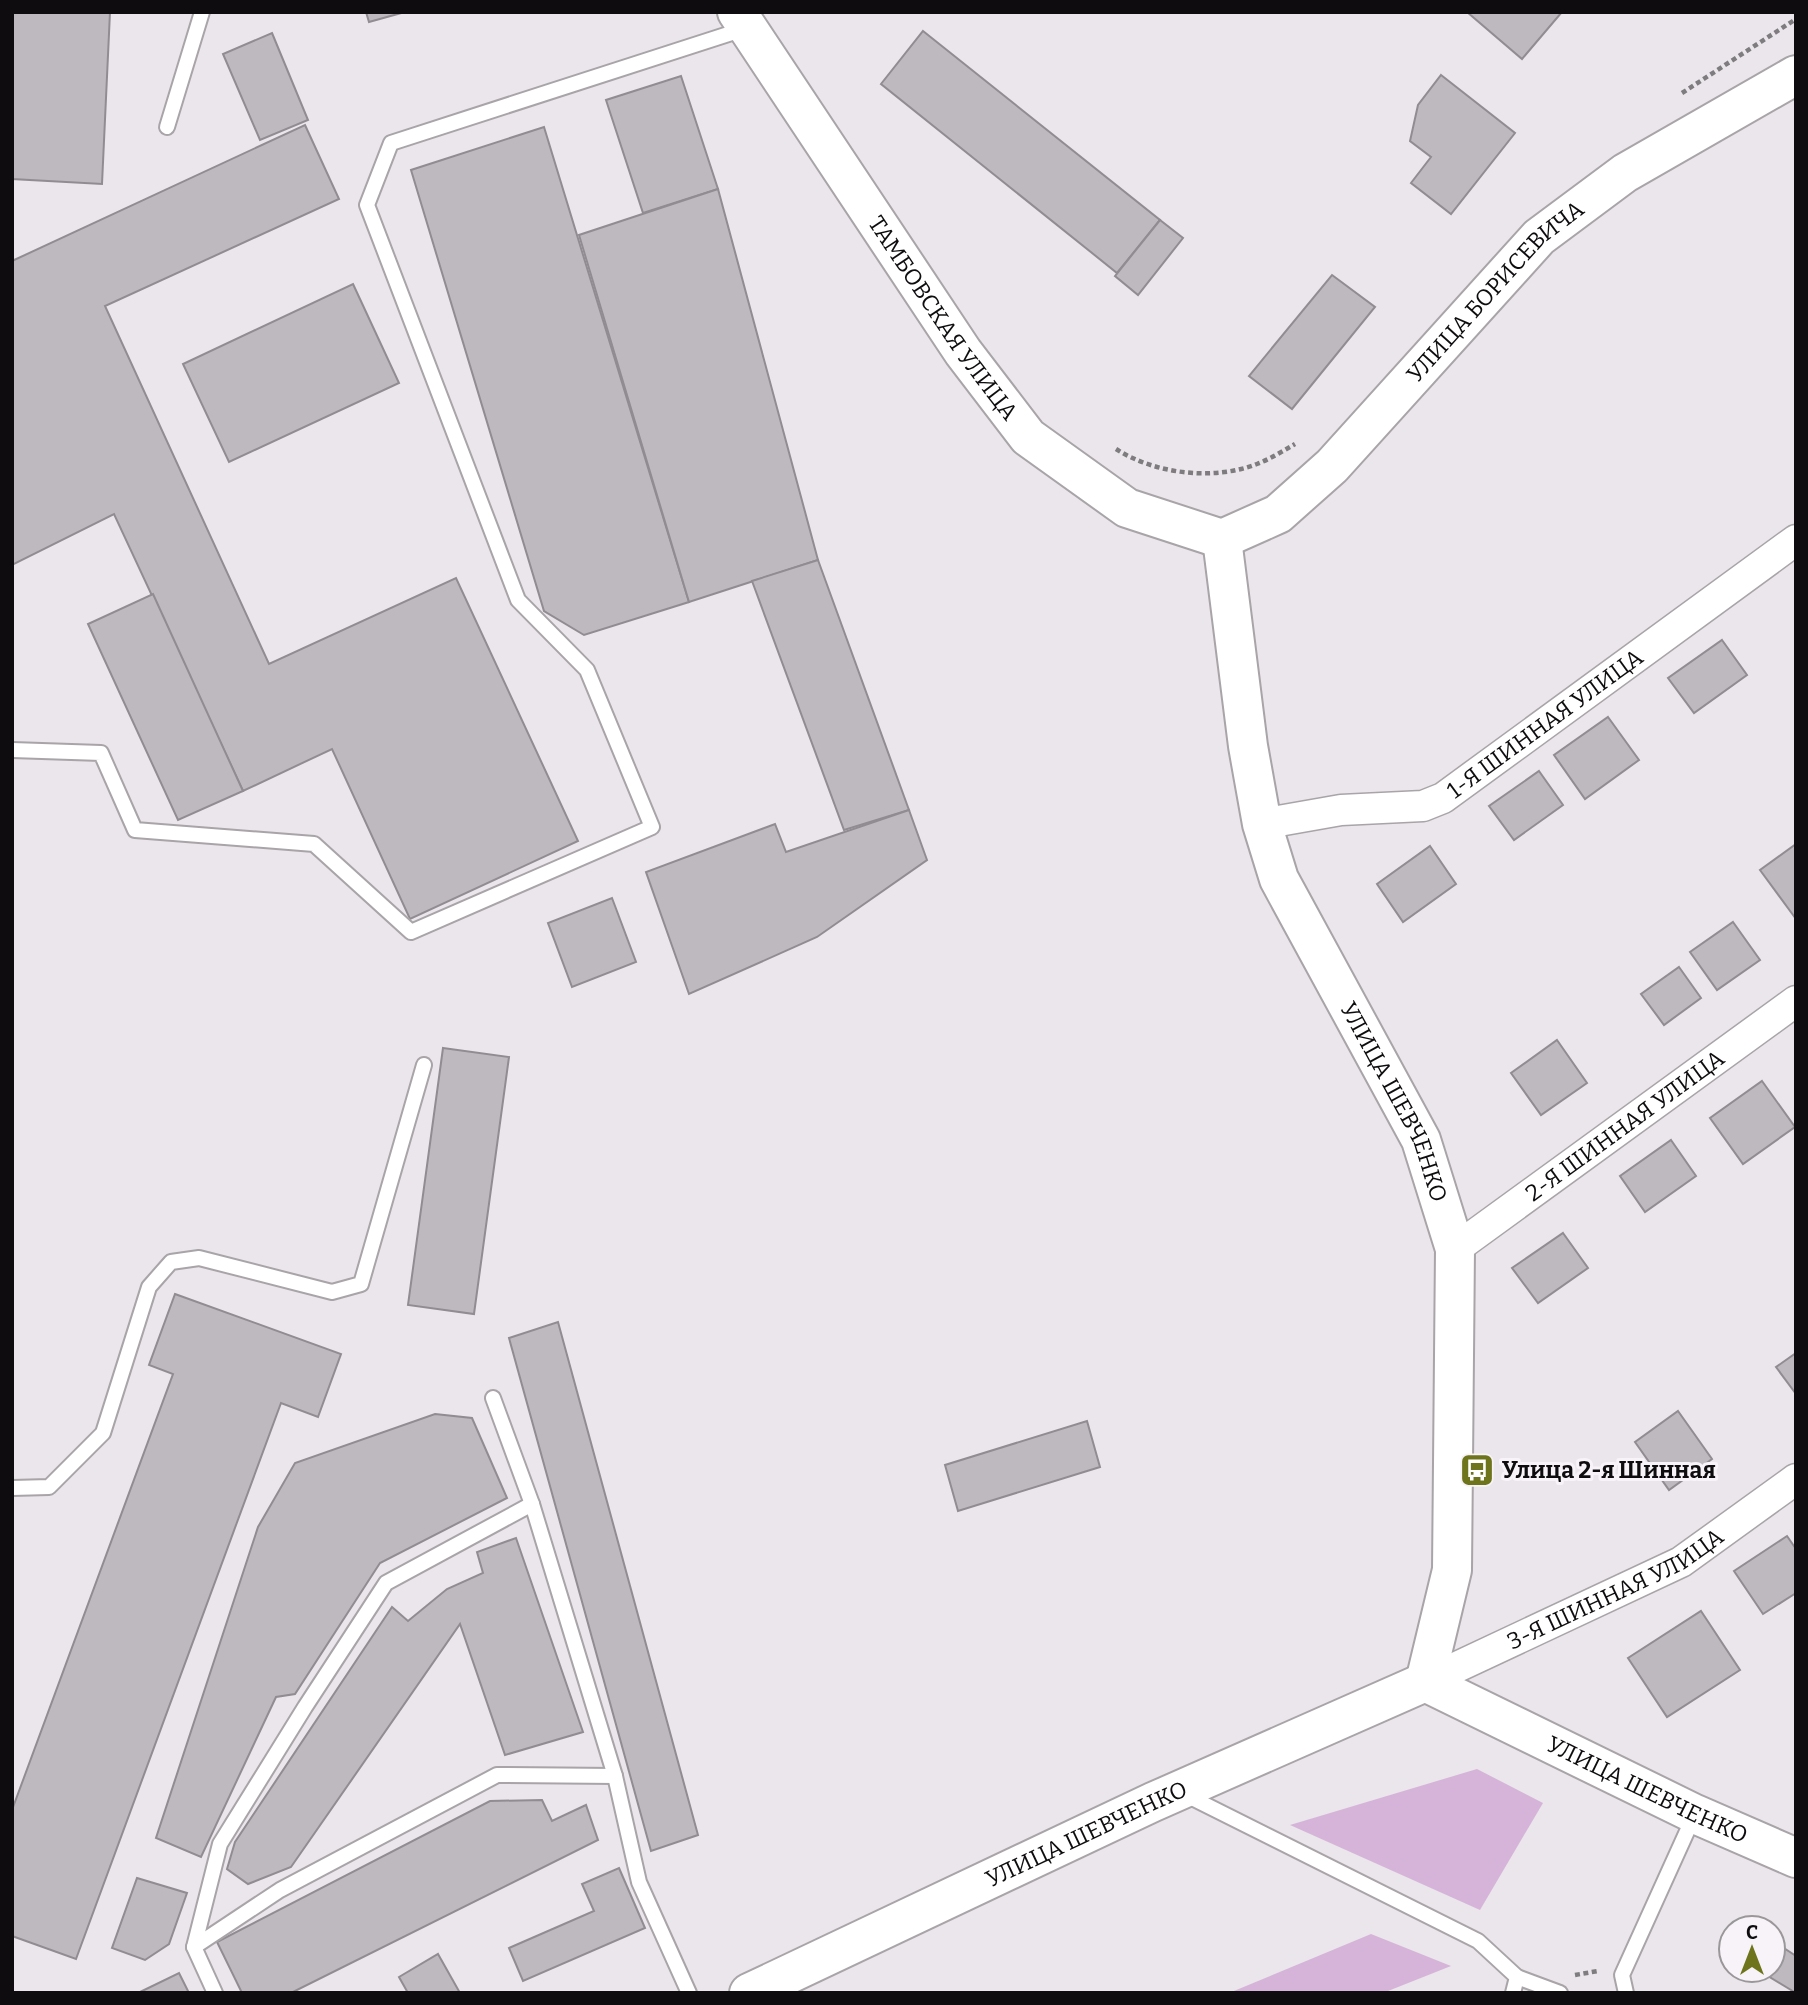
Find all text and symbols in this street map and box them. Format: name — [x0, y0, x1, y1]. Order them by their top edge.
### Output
street label: УЛИЦА БОРИСЕВИЧА — [1401, 194, 1590, 388]
street label: ТАМБОВСКАЯ УЛИЦА — [863, 211, 1024, 426]
street label: 1-Я ШИННАЯ УЛИЦА — [1442, 642, 1649, 804]
street label: УЛИЦА ШЕВЧЕНКО — [1335, 997, 1453, 1205]
street label: 2-Я ШИННАЯ УЛИЦА — [1520, 1044, 1730, 1207]
bus stop icon: Улица 2-я Шинная — [1458, 1451, 1496, 1489]
place label: Улица 2-я Шинная — [1502, 1456, 1716, 1484]
street label: 3-Я ШИННАЯ УЛИЦА — [1503, 1522, 1729, 1655]
street label: УЛИЦА ШЕВЧЕНКО — [1542, 1730, 1752, 1849]
street label: УЛИЦА ШЕВЧЕНКО — [981, 1775, 1191, 1893]
north arrow — [1717, 1914, 1787, 1984]
text: С — [1746, 1921, 1758, 1944]

